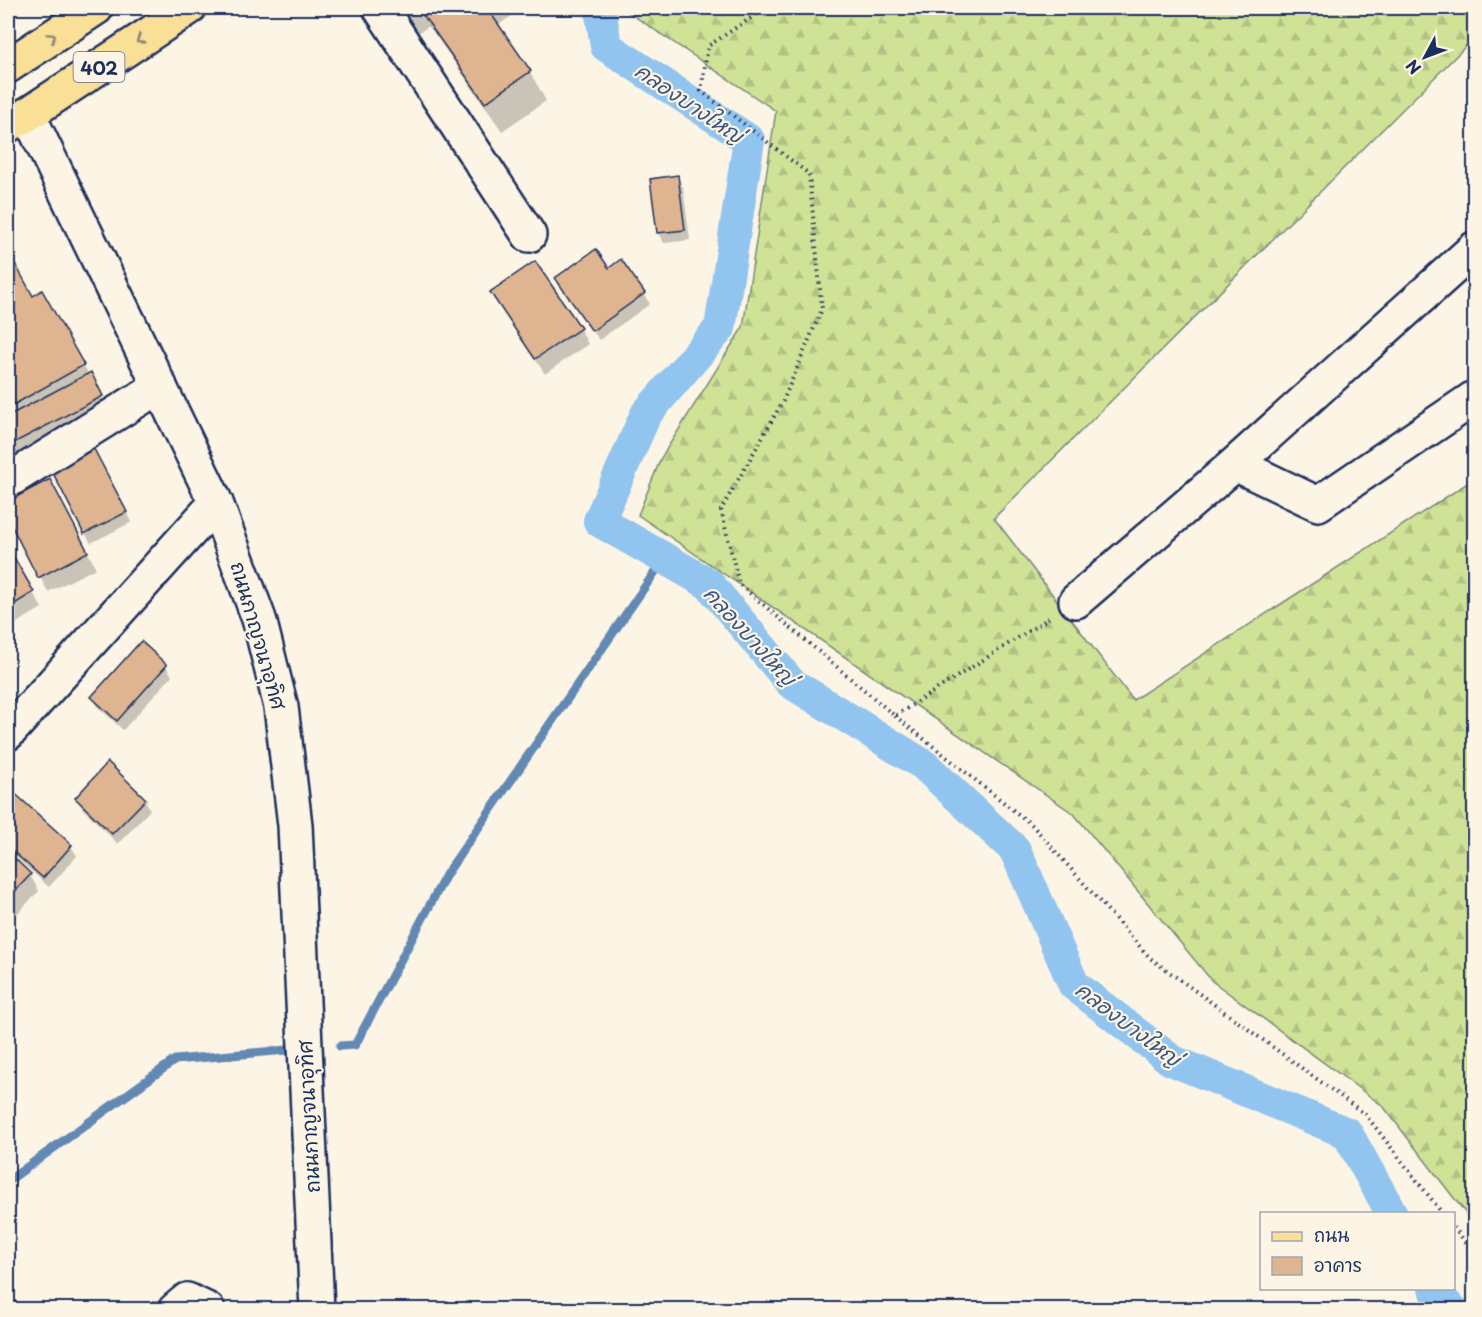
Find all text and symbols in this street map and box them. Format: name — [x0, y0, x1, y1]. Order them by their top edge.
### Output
north arrow — [1395, 27, 1455, 87]
one-way arrow — [45, 33, 56, 44]
one-way arrow — [136, 33, 147, 44]
road number: 402 — [74, 52, 124, 82]
water label: คลองบางใหญ่ — [629, 54, 754, 152]
text: N — [1400, 55, 1426, 80]
street label: ถนนกาญจนาอุทิศ — [222, 558, 295, 714]
water label: คลองบางใหญ่ — [697, 578, 807, 695]
water label: คลองบางใหญ่ — [1070, 973, 1192, 1076]
street label: ถนนกาญจนาอุทิศ — [289, 1039, 329, 1194]
legend — [1260, 1212, 1455, 1290]
text: ถนน — [1314, 1221, 1349, 1248]
text: อาคาร — [1314, 1251, 1362, 1278]

